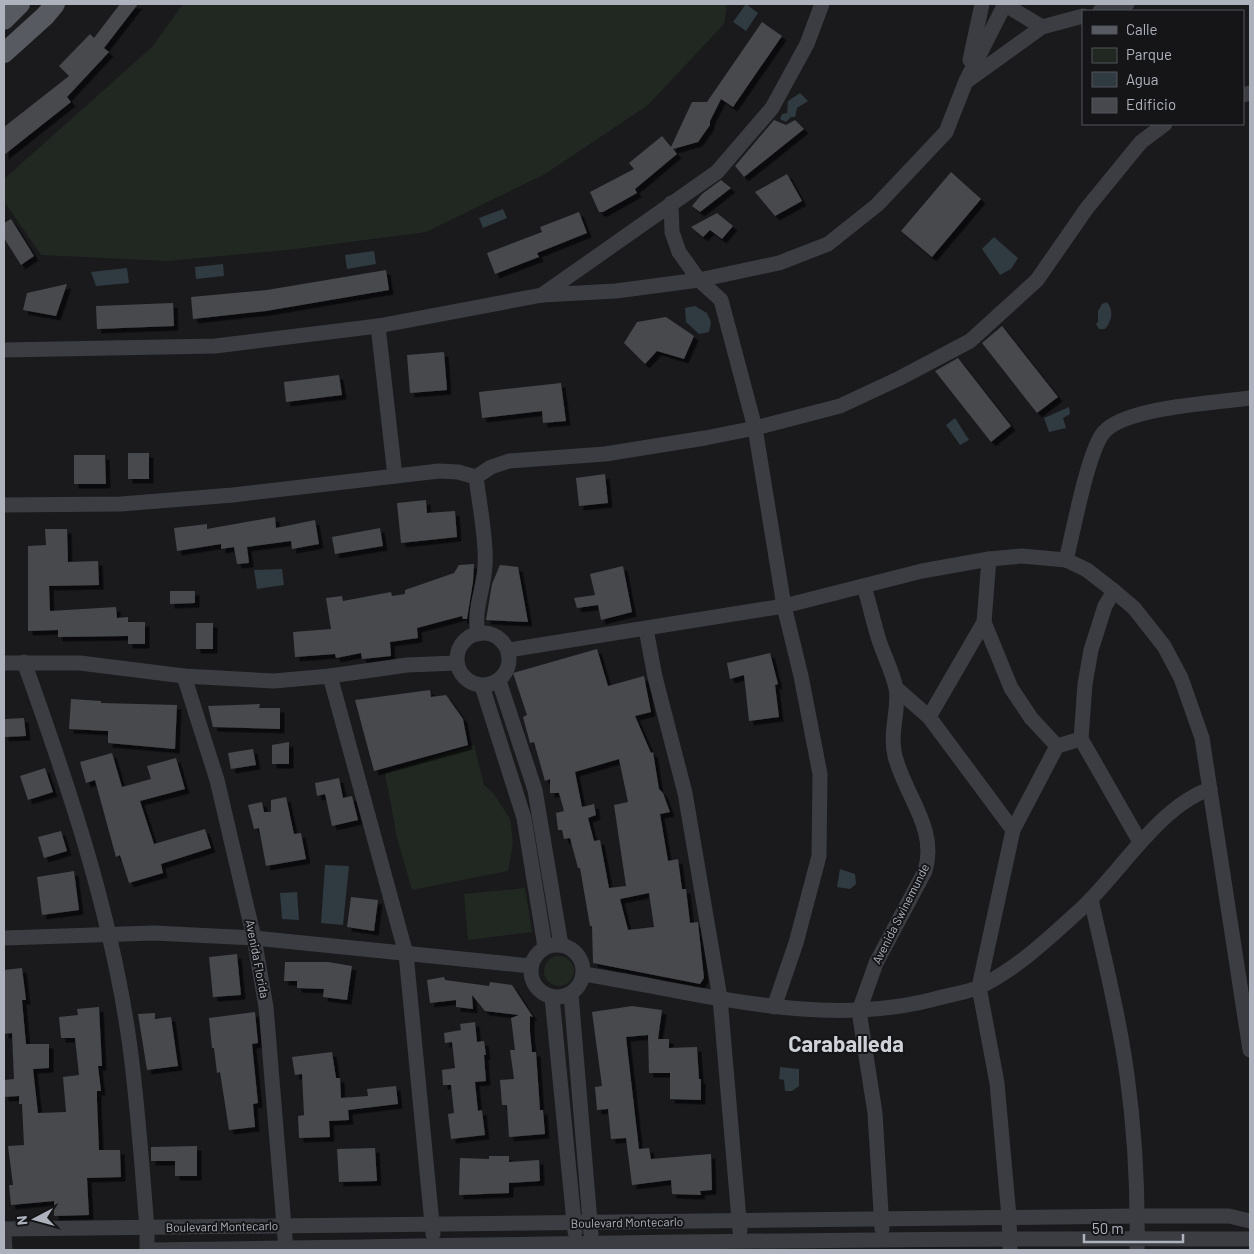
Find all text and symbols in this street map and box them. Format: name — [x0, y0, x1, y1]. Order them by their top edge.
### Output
legend — [1082, 10, 1244, 125]
text: Calle — [1126, 20, 1158, 38]
text: Parque — [1126, 45, 1172, 63]
text: Agua — [1126, 70, 1159, 88]
text: Edificio — [1126, 95, 1176, 113]
street label: Avenida Swinemunde — [869, 861, 931, 966]
street label: Avenida Florida — [244, 918, 272, 999]
district label: Caraballeda — [788, 1030, 904, 1056]
north arrow — [10, 1194, 60, 1244]
scale bar — [1084, 1212, 1183, 1244]
street label: Boulevard Montecarlo — [571, 1214, 683, 1230]
text: N — [13, 1215, 31, 1226]
street label: Boulevard Montecarlo — [166, 1218, 278, 1234]
text: 50 m — [1092, 1219, 1124, 1237]

